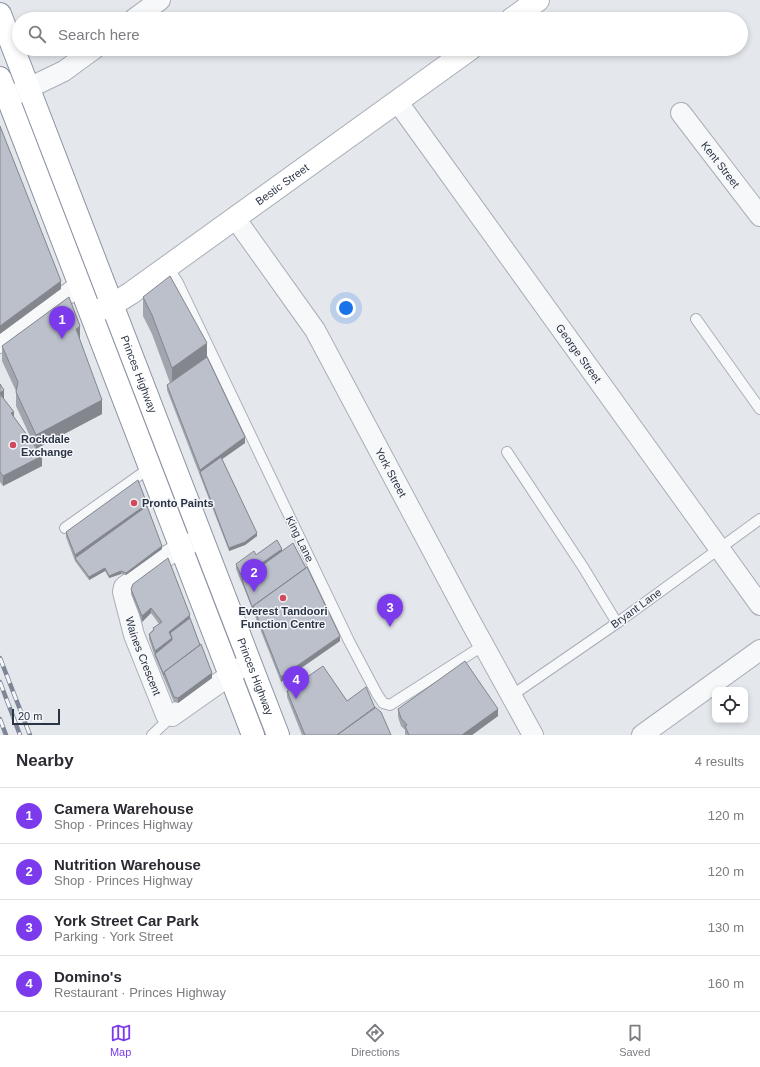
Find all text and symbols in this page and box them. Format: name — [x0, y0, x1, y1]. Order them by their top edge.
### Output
search box — [12, 12, 748, 56]
icon: search — [26, 23, 48, 45]
text: Search here — [58, 26, 140, 43]
street label: Kent Street — [699, 139, 742, 190]
street label: Bestic Street — [253, 161, 311, 207]
your location — [336, 298, 356, 318]
pin: 1 — [49, 306, 75, 339]
street label: George Street — [554, 322, 604, 385]
street label: Princes Highway — [119, 334, 159, 415]
place label: Rockdale Exchange — [21, 433, 73, 458]
marker: Rockdale Exchange — [8, 440, 18, 450]
street label: York Street — [373, 446, 409, 499]
place label: Pronto Paints — [142, 497, 214, 509]
marker: Pronto Paints — [129, 498, 139, 508]
street label: King Lane — [284, 514, 316, 564]
pin: 2 — [241, 559, 267, 592]
street label: Bryant Lane — [608, 586, 664, 630]
marker: Everest Tandoori Function Centre — [278, 593, 288, 603]
pin: 3 — [377, 594, 403, 627]
place label: Everest Tandoori Function Centre — [238, 605, 328, 630]
street label: Waines Crescent — [123, 615, 164, 697]
street label: Princes Highway — [235, 636, 276, 717]
pin: 4 — [283, 666, 309, 699]
map controls — [712, 687, 748, 723]
button: locate — [712, 687, 748, 723]
scale bar — [12, 707, 60, 726]
text: 20 m — [18, 710, 42, 722]
text: Nearby — [16, 751, 74, 770]
text: 4 results — [695, 754, 744, 769]
text: Camera Warehouse — [54, 800, 194, 817]
text: 1 — [25, 808, 33, 823]
text: 120 m — [708, 808, 744, 823]
text: Shop · Princes Highway — [54, 817, 193, 832]
text: Nutrition Warehouse — [54, 856, 201, 873]
text: 2 — [25, 864, 33, 879]
text: 120 m — [708, 864, 744, 879]
text: Shop · Princes Highway — [54, 873, 193, 888]
text: York Street Car Park — [54, 912, 199, 929]
text: 3 — [25, 920, 33, 935]
text: 130 m — [708, 920, 744, 935]
text: Parking · York Street — [54, 929, 173, 944]
text: Domino's — [54, 968, 122, 985]
text: 4 — [25, 976, 33, 991]
text: 160 m — [708, 976, 744, 991]
text: Restaurant · Princes Highway — [54, 985, 226, 1000]
tab: Map — [110, 1022, 132, 1058]
tab: Directions — [351, 1022, 400, 1058]
tab: Saved — [619, 1022, 650, 1058]

